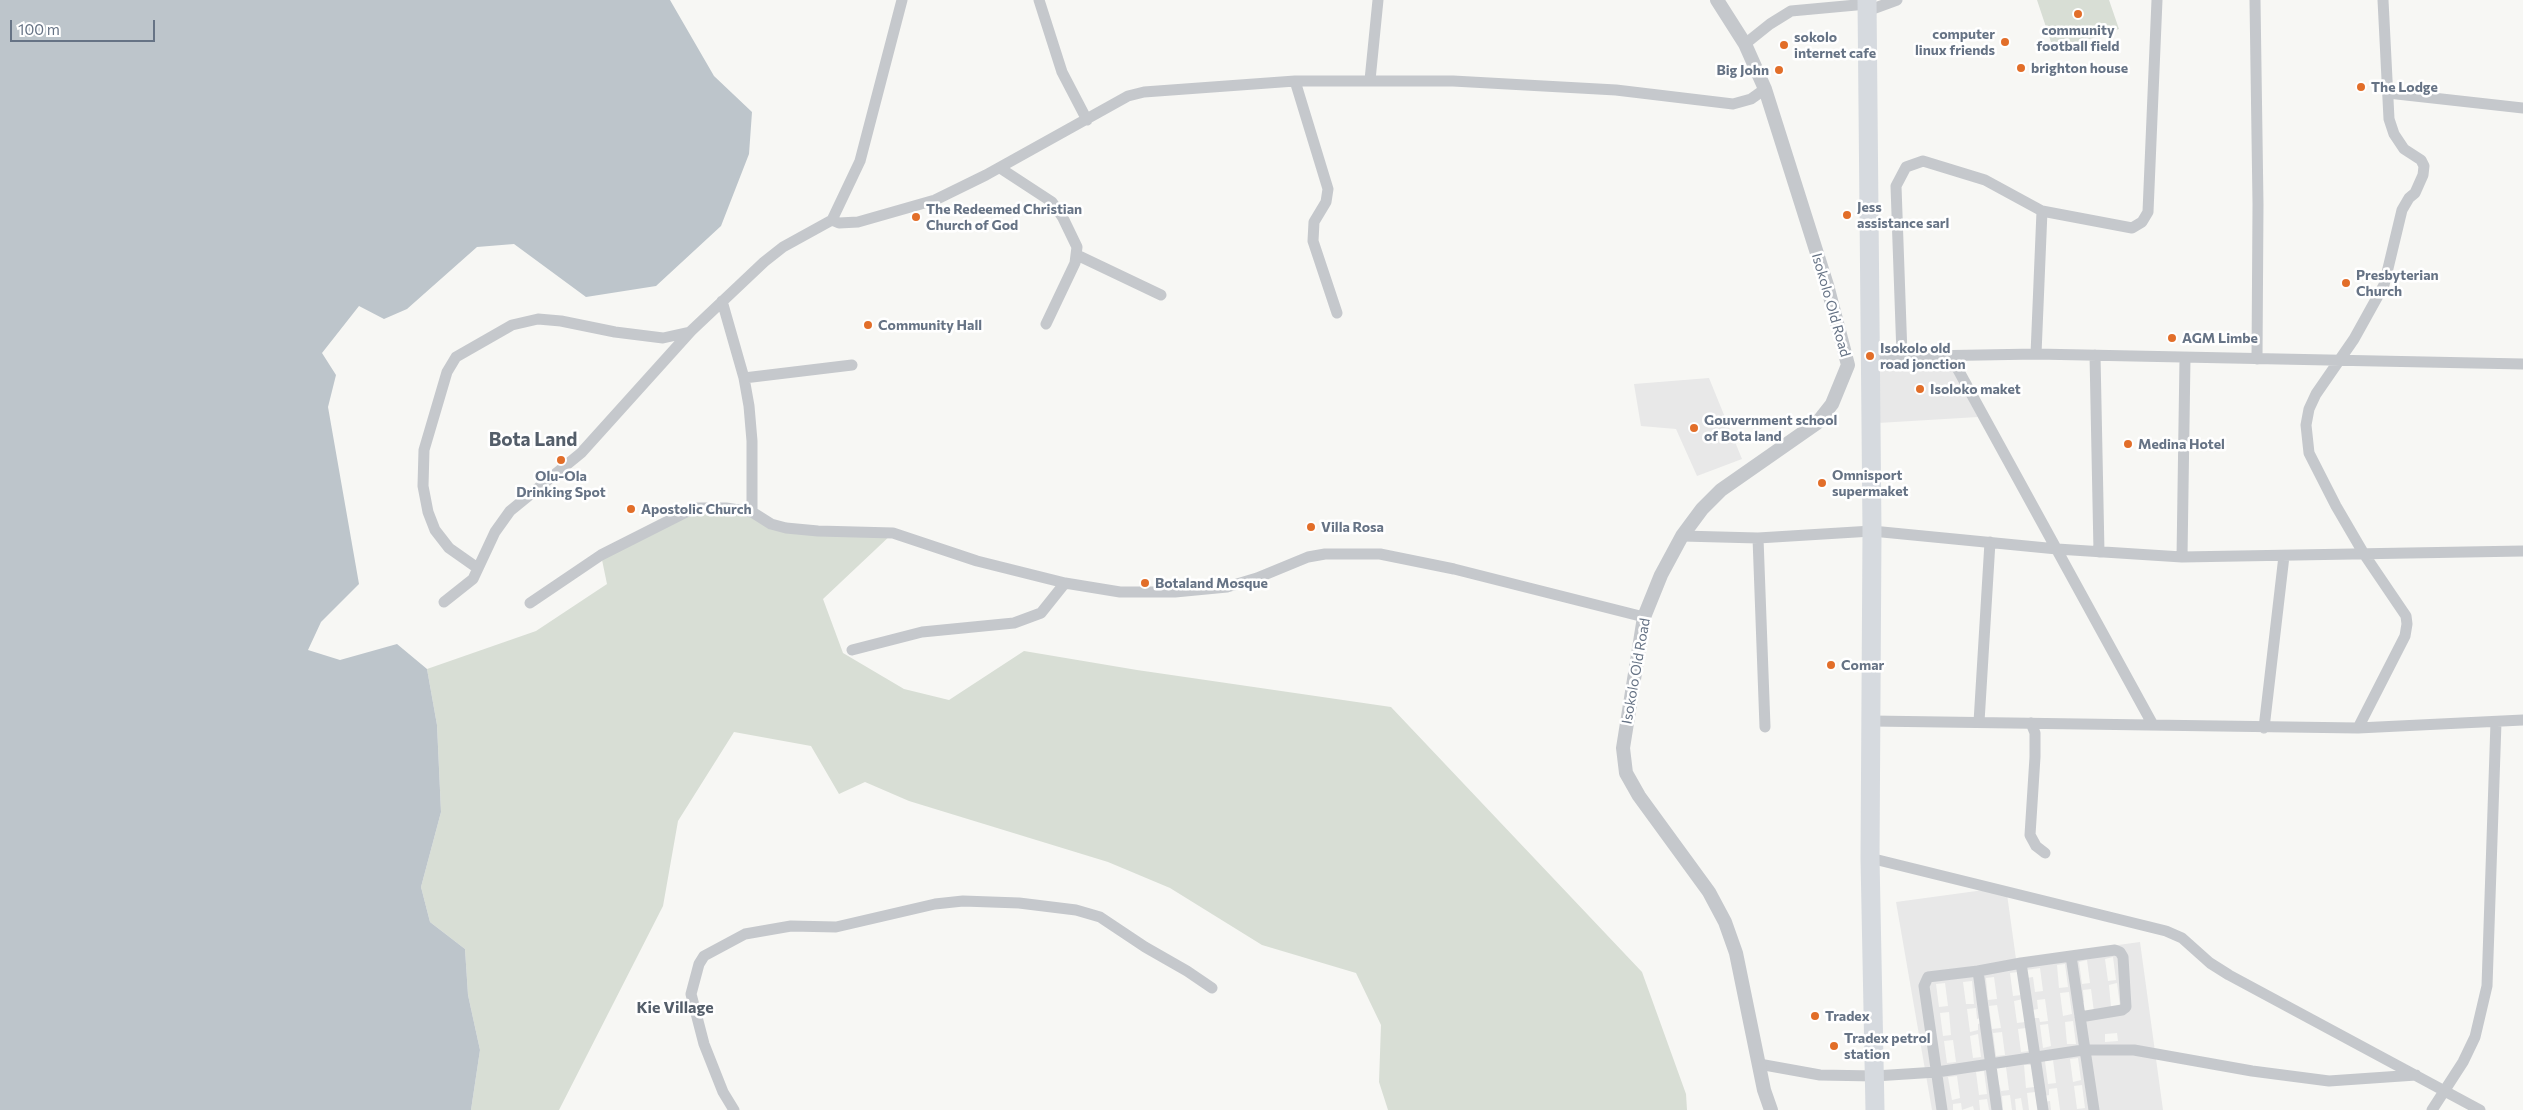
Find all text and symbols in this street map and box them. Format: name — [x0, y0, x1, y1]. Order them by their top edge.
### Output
marker: community football field — [2072, 8, 2084, 20]
scale bar — [12, 10, 158, 42]
text: 100 m — [18, 20, 60, 38]
place label: community football field — [2036, 22, 2120, 54]
place label: computer linux friends — [1915, 26, 1995, 58]
place label: sokolo internet cafe — [1794, 29, 1876, 62]
marker: computer linux friends — [1999, 36, 2011, 48]
marker: sokolo internet cafe — [1778, 39, 1790, 51]
place label: brighton house — [2031, 60, 2128, 76]
place label: Big John — [1716, 62, 1769, 78]
marker: brighton house — [2015, 62, 2027, 74]
marker: Big John — [1773, 64, 1785, 76]
place label: The Lodge — [2371, 79, 2438, 95]
marker: The Lodge — [2355, 81, 2367, 93]
place label: Jess assistance sarl — [1857, 199, 1949, 232]
place label: The Redeemed Christian Church of God — [926, 201, 1082, 233]
marker: Jess assistance sarl — [1841, 209, 1853, 221]
marker: The Redeemed Christian Church of God — [910, 211, 922, 223]
street label: Isokolo Old Road — [1808, 251, 1854, 359]
place label: Presbyterian Church — [2356, 267, 2439, 300]
marker: Presbyterian Church — [2340, 277, 2352, 289]
place label: Community Hall — [878, 317, 982, 333]
marker: Community Hall — [862, 319, 874, 331]
place label: AGM Limbe — [2182, 330, 2258, 346]
marker: AGM Limbe — [2166, 332, 2178, 344]
place label: Isokolo old road jonction — [1880, 340, 1966, 372]
marker: Isokolo old road jonction — [1864, 350, 1876, 362]
place label: Isoloko maket — [1930, 381, 2021, 397]
marker: Isoloko maket — [1914, 383, 1926, 395]
place label: Gouvernment school of Bota land — [1704, 412, 1837, 444]
marker: Gouvernment school of Bota land — [1688, 422, 1700, 434]
district label: Bota Land — [489, 429, 577, 451]
place label: Medina Hotel — [2138, 436, 2225, 452]
marker: Medina Hotel — [2122, 438, 2134, 450]
marker: Olu-Ola Drinking Spot — [555, 454, 567, 466]
place label: Omnisport supermaket — [1832, 467, 1908, 500]
place label: Olu-Ola Drinking Spot — [516, 468, 606, 501]
marker: Omnisport supermaket — [1816, 477, 1828, 489]
place label: Apostolic Church — [641, 501, 752, 517]
marker: Apostolic Church — [625, 503, 637, 515]
place label: Villa Rosa — [1321, 519, 1384, 535]
marker: Villa Rosa — [1305, 521, 1317, 533]
place label: Botaland Mosque — [1155, 575, 1268, 591]
marker: Botaland Mosque — [1139, 577, 1151, 589]
street label: Isokolo Old Road — [1618, 617, 1654, 725]
place label: Comar — [1841, 657, 1884, 673]
marker: Comar — [1825, 659, 1837, 671]
district label: Kie Village — [636, 998, 714, 1018]
place label: Tradex — [1825, 1008, 1870, 1024]
marker: Tradex — [1809, 1010, 1821, 1022]
place label: Tradex petrol station — [1844, 1030, 1931, 1062]
marker: Tradex petrol station — [1828, 1040, 1840, 1052]

